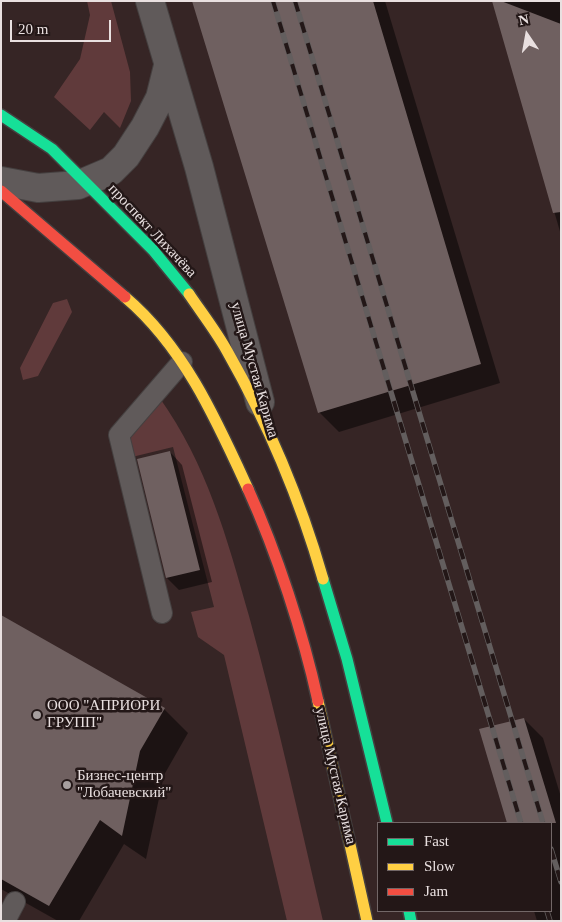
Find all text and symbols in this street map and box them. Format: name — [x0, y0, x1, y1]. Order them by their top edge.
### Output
scale bar — [12, 10, 114, 42]
north arrow — [502, 10, 552, 60]
text: N — [517, 11, 530, 28]
text: 20 m — [18, 21, 48, 37]
street label: проспект Лихачёва — [104, 180, 200, 282]
street label: улица Мустая Карима — [226, 300, 282, 440]
place label: ООО "АПРИОРИ ГРУПП" — [47, 697, 160, 732]
street label: улица Мустая Карима — [310, 706, 360, 846]
marker: ООО "АПРИОРИ ГРУПП" — [31, 709, 43, 721]
place label: Бизнес-центр "Лобачевский" — [77, 767, 171, 802]
marker: Бизнес-центр "Лобачевский" — [61, 779, 73, 791]
legend — [377, 822, 552, 912]
text: Fast — [424, 833, 449, 849]
text: Slow — [424, 858, 455, 874]
text: Jam — [424, 883, 448, 899]

